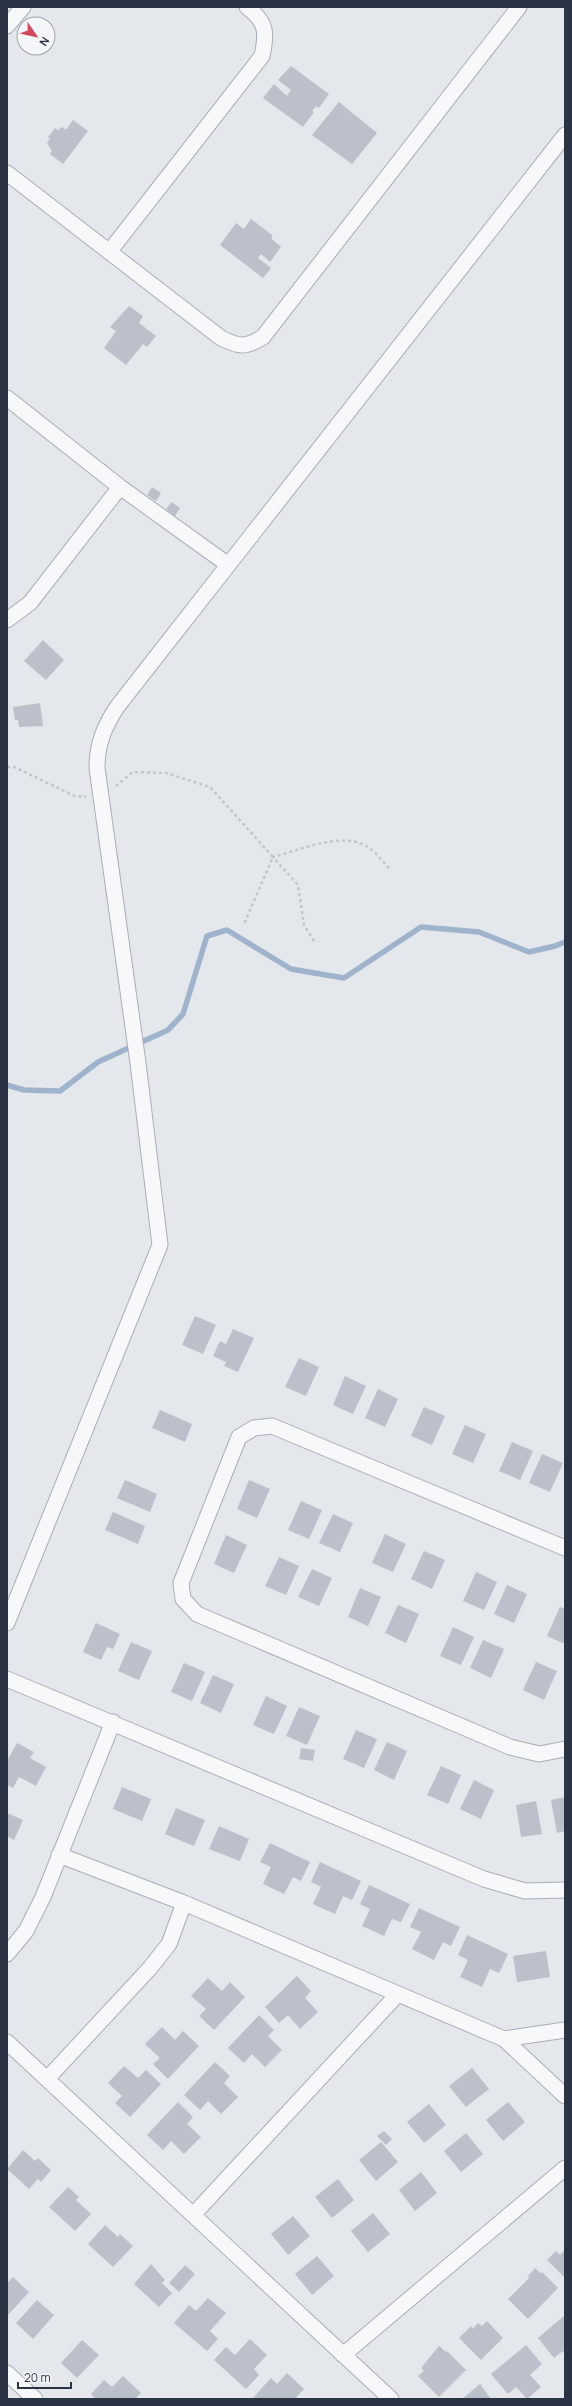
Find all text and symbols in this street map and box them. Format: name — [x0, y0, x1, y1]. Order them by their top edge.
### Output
north arrow — [16, 16, 56, 56]
text: N — [36, 34, 53, 49]
scale bar — [18, 2364, 71, 2390]
text: 20 m — [24, 2369, 51, 2386]

